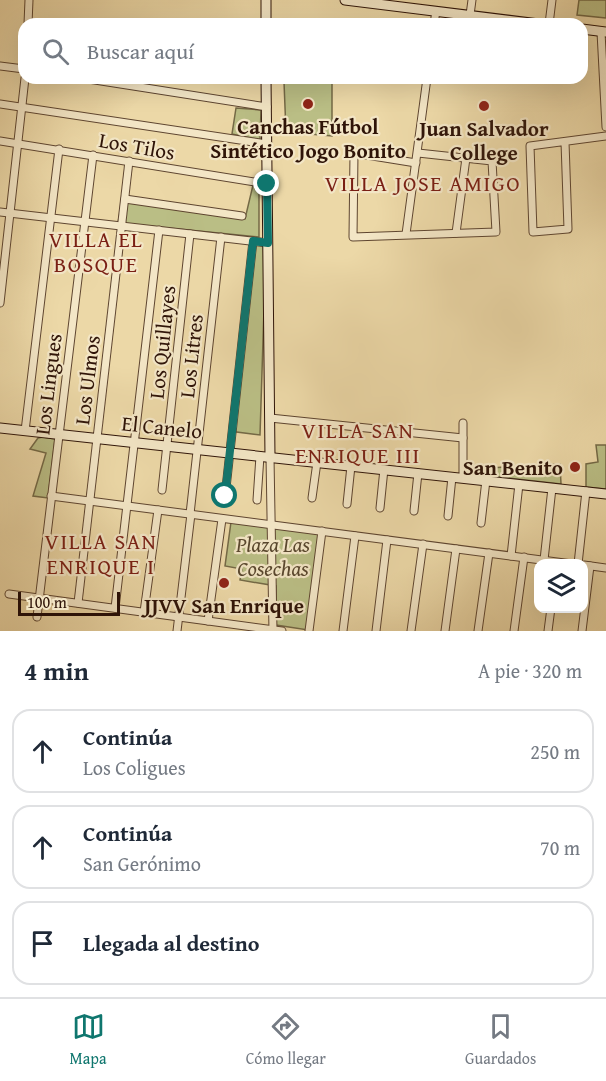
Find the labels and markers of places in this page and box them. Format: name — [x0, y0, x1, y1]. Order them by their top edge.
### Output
marker: Canchas Fútbol Sintético Jogo Bonito — [301, 97, 315, 111]
marker: Juan Salvador College — [477, 99, 491, 113]
place label: Canchas Fútbol Sintético Jogo Bonito — [210, 111, 406, 166]
place label: Juan Salvador College — [416, 113, 549, 168]
place label: San Benito — [463, 452, 563, 483]
marker: San Benito — [568, 460, 582, 474]
marker: JJVV San Enrique — [217, 576, 231, 590]
place label: JJVV San Enrique — [141, 590, 304, 621]

